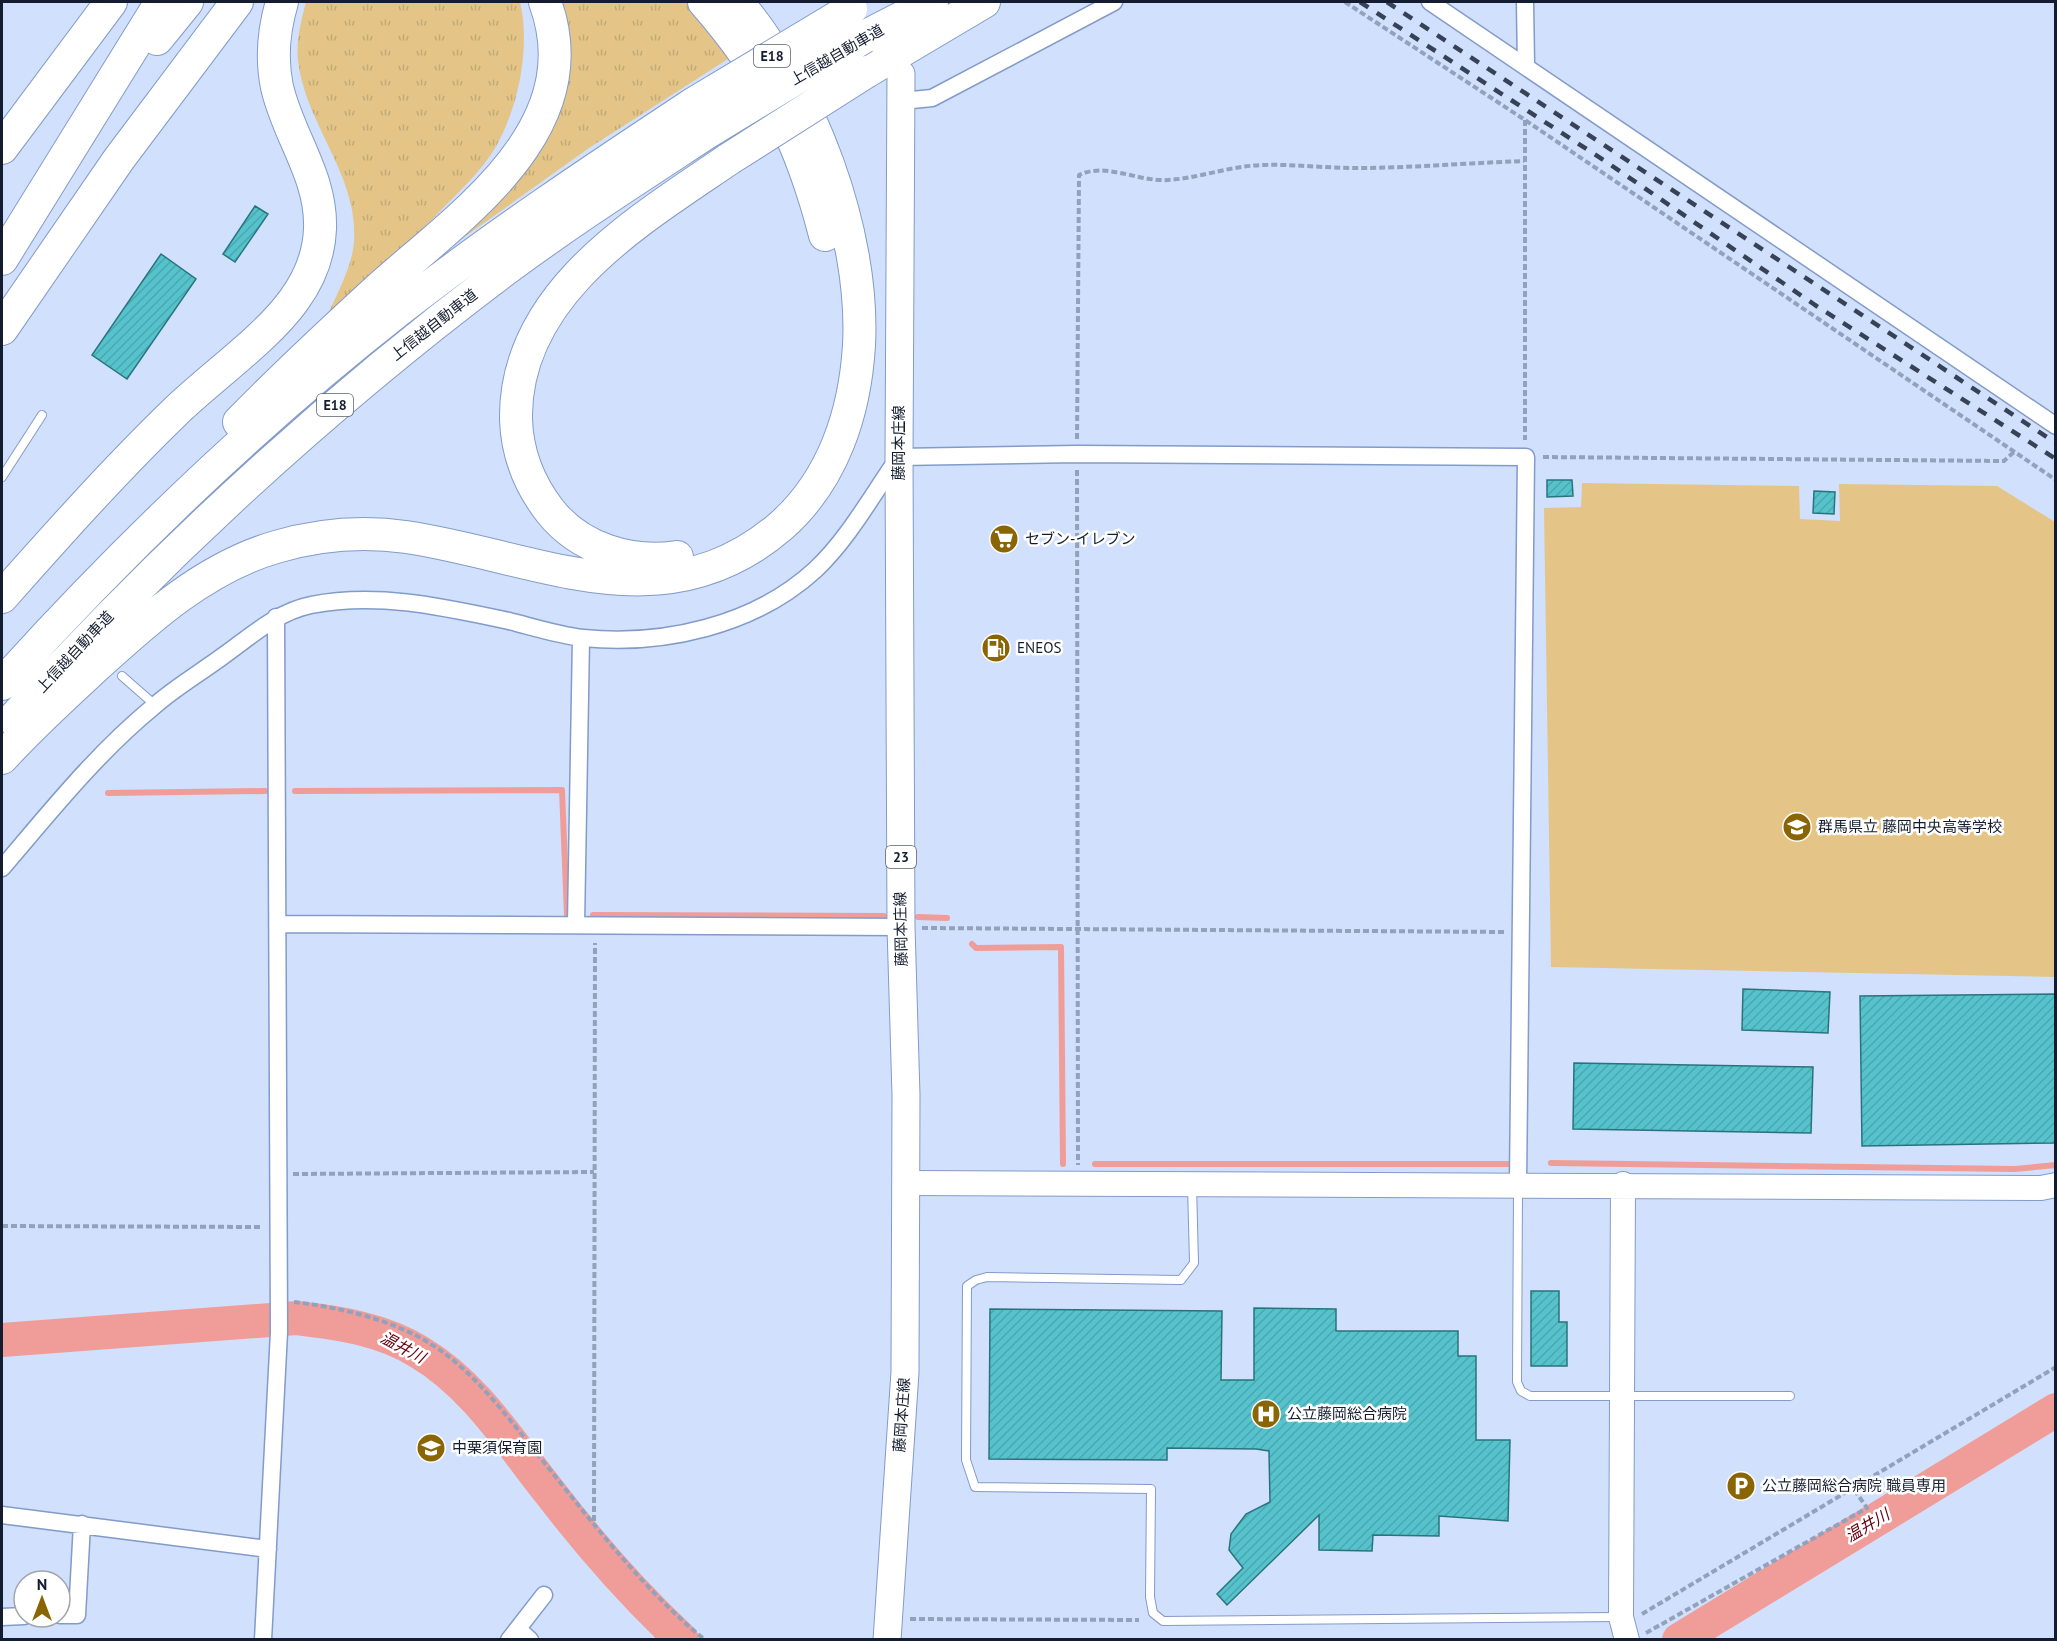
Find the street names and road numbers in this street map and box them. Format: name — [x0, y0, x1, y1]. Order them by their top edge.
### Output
street label: 上信越自動車道 — [787, 20, 887, 89]
road number: E18 — [754, 45, 790, 67]
street label: 上信越自動車道 — [386, 285, 481, 364]
road number: E18 — [317, 394, 353, 416]
street label: 藤岡本庄線 — [889, 405, 908, 481]
street label: 上信越自動車道 — [32, 607, 117, 697]
road number: 23 — [886, 846, 916, 868]
street label: 藤岡本庄線 — [890, 891, 911, 967]
street label: 藤岡本庄線 — [889, 1377, 914, 1453]

